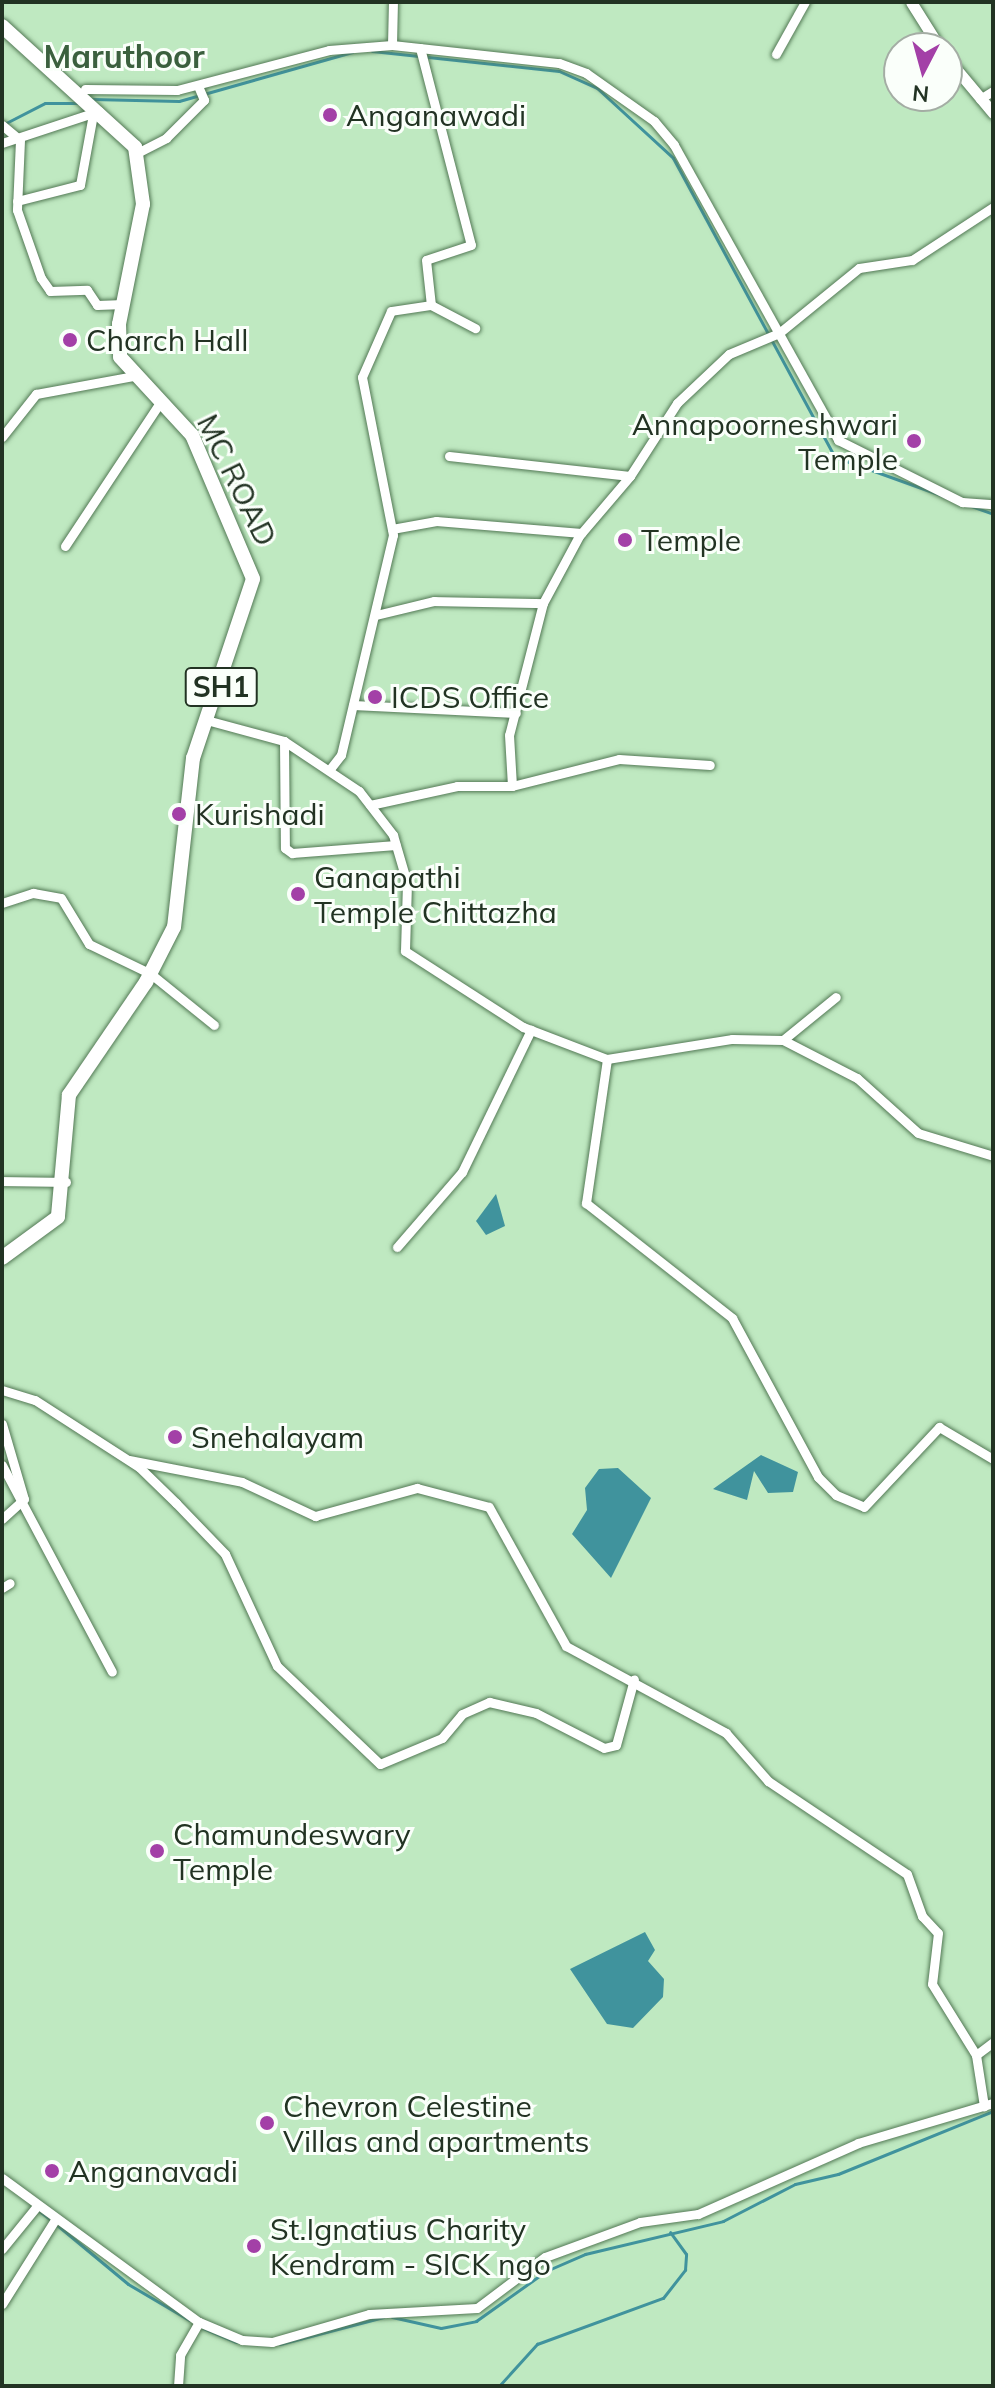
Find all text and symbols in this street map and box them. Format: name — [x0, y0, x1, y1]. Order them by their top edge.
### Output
north arrow — [883, 32, 963, 112]
district label: Maruthoor — [43, 37, 205, 75]
text: N — [911, 79, 930, 109]
place label: Anganawadi — [346, 97, 526, 133]
marker: Anganawadi — [321, 106, 339, 124]
place label: Charch Hall — [86, 322, 248, 358]
marker: Charch Hall — [61, 331, 79, 349]
place label: Annapoorneshwari Temple — [632, 406, 898, 476]
street label: MC ROAD — [190, 408, 284, 552]
marker: Annapoorneshwari Temple — [905, 432, 923, 450]
place label: Temple — [641, 522, 741, 558]
marker: Temple — [616, 531, 634, 549]
road number: SH1 — [183, 663, 259, 711]
place label: ICDS Office — [391, 679, 549, 715]
marker: ICDS Office — [366, 688, 384, 706]
place label: Kurishadi — [195, 796, 325, 832]
marker: Kurishadi — [170, 805, 188, 823]
place label: Ganapathi Temple Chittazha — [314, 859, 557, 930]
marker: Ganapathi Temple Chittazha — [289, 885, 307, 903]
place label: Snehalayam — [191, 1419, 364, 1455]
marker: Snehalayam — [166, 1428, 184, 1446]
place label: Chamundeswary Temple — [173, 1816, 411, 1886]
marker: Chamundeswary Temple — [148, 1842, 166, 1860]
place label: Chevron Celestine Villas and apartments — [283, 2088, 589, 2158]
marker: Chevron Celestine Villas and apartments — [258, 2114, 276, 2132]
place label: Anganavadi — [68, 2153, 238, 2189]
marker: Anganavadi — [43, 2162, 61, 2180]
place label: St.Ignatius Charity Kendram - SICK ngo — [270, 2211, 551, 2282]
marker: St.Ignatius Charity Kendram - SICK ngo — [245, 2237, 263, 2255]

